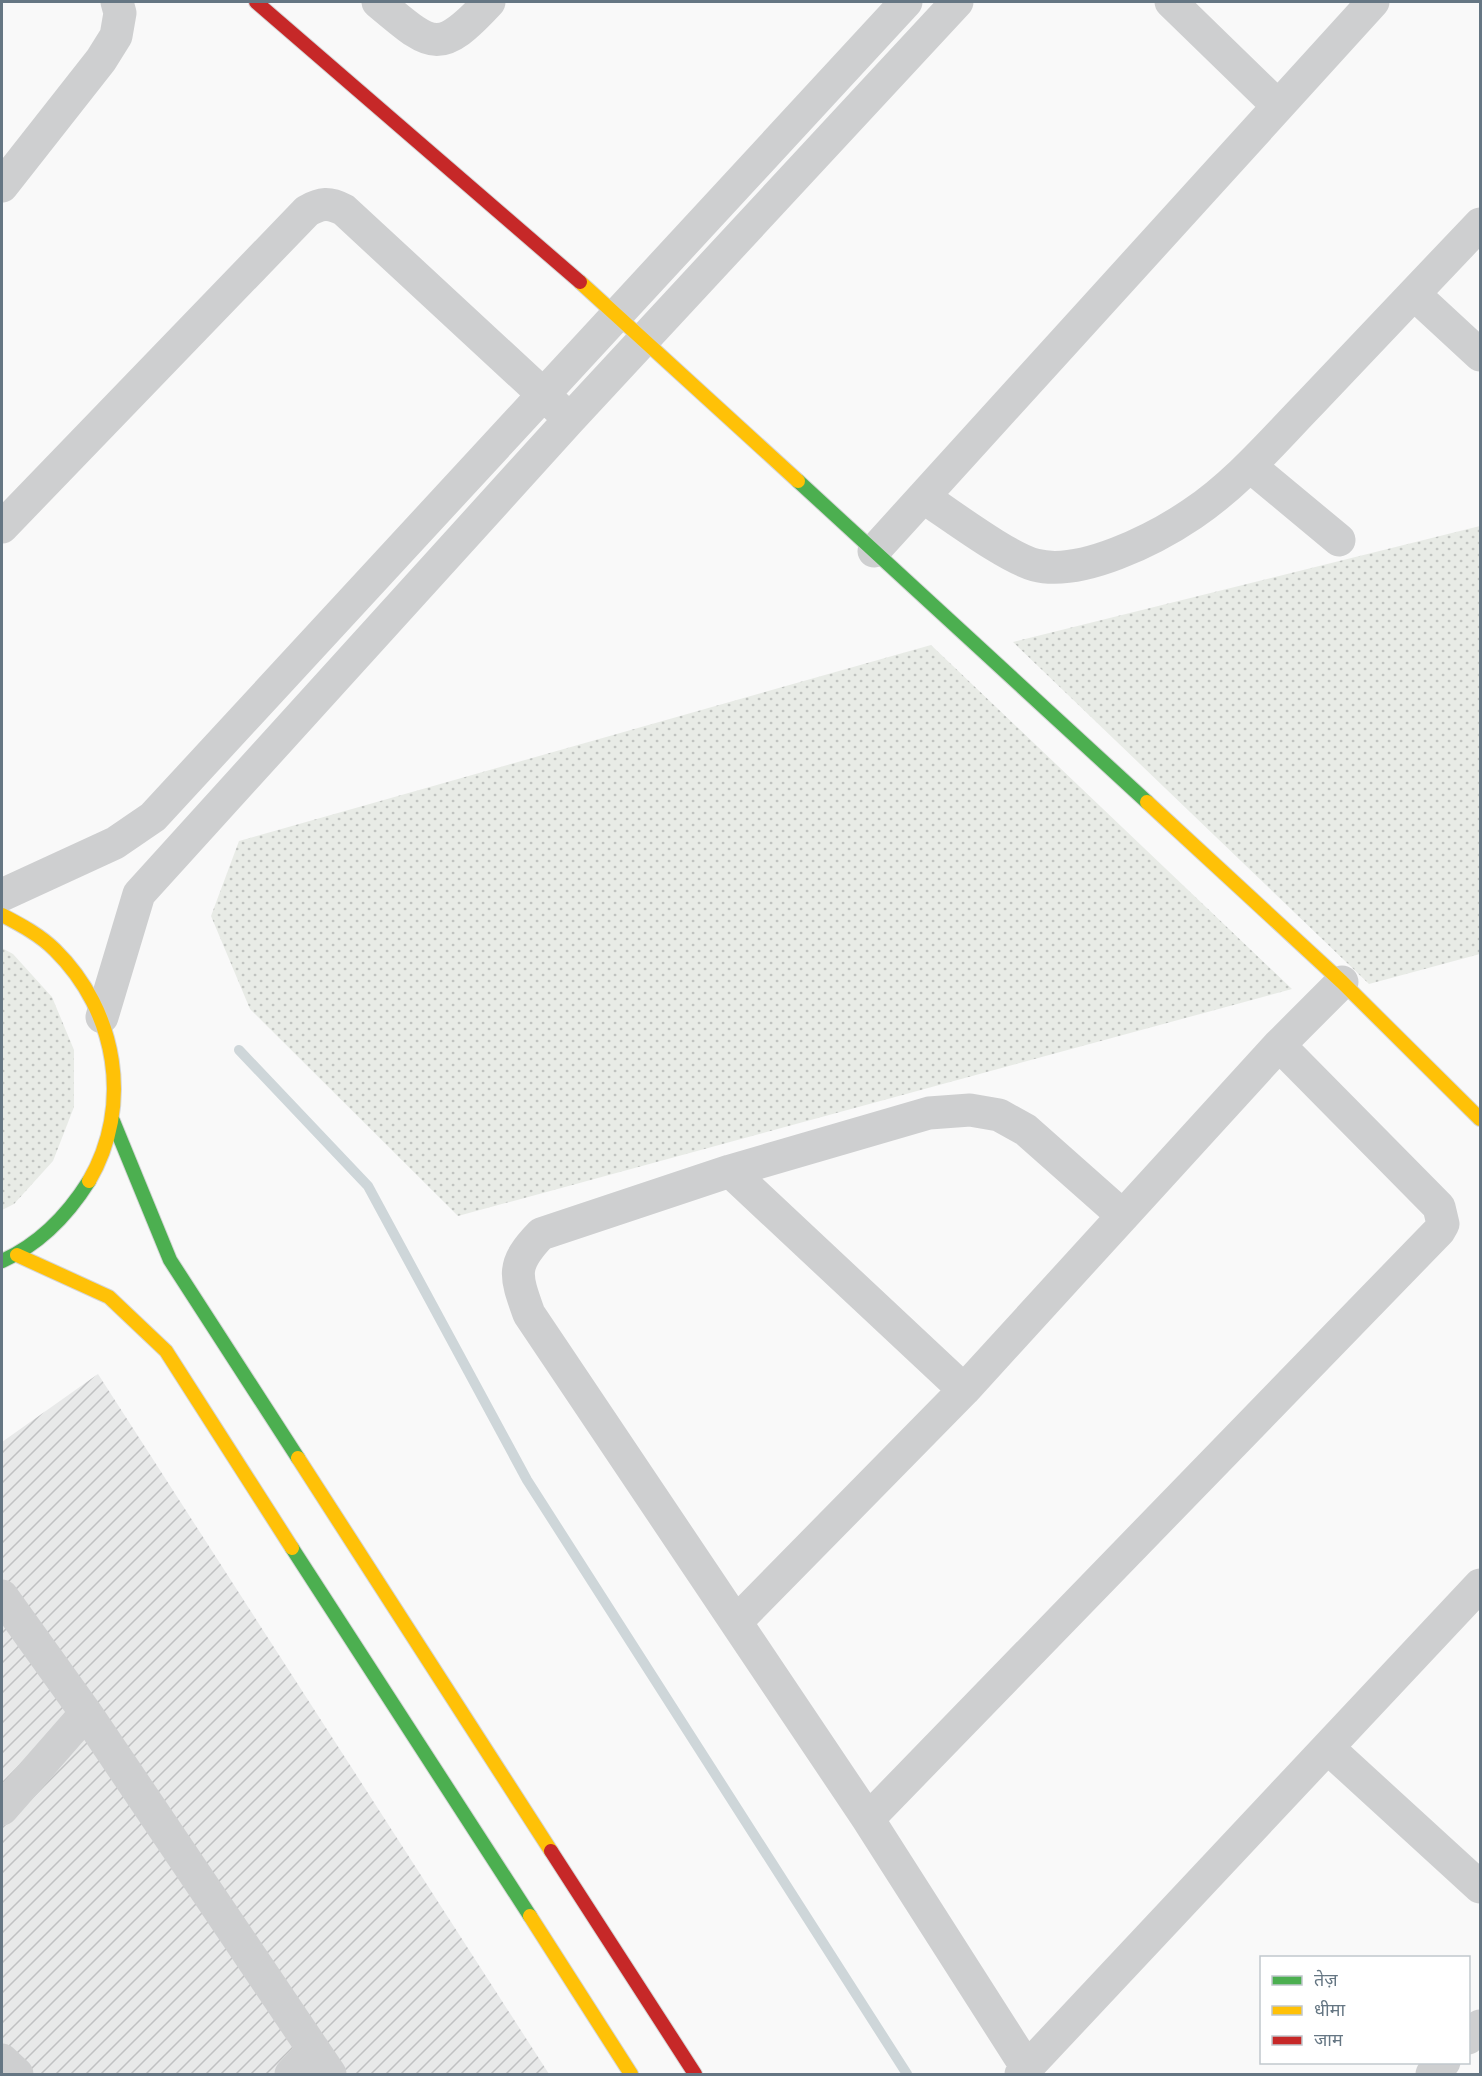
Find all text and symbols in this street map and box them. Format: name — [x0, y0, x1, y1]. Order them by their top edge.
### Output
legend — [1260, 1956, 1470, 2064]
text: तेज़ — [1314, 1969, 1338, 1990]
text: धीमा — [1314, 1999, 1345, 2020]
text: जाम — [1314, 2029, 1344, 2050]

